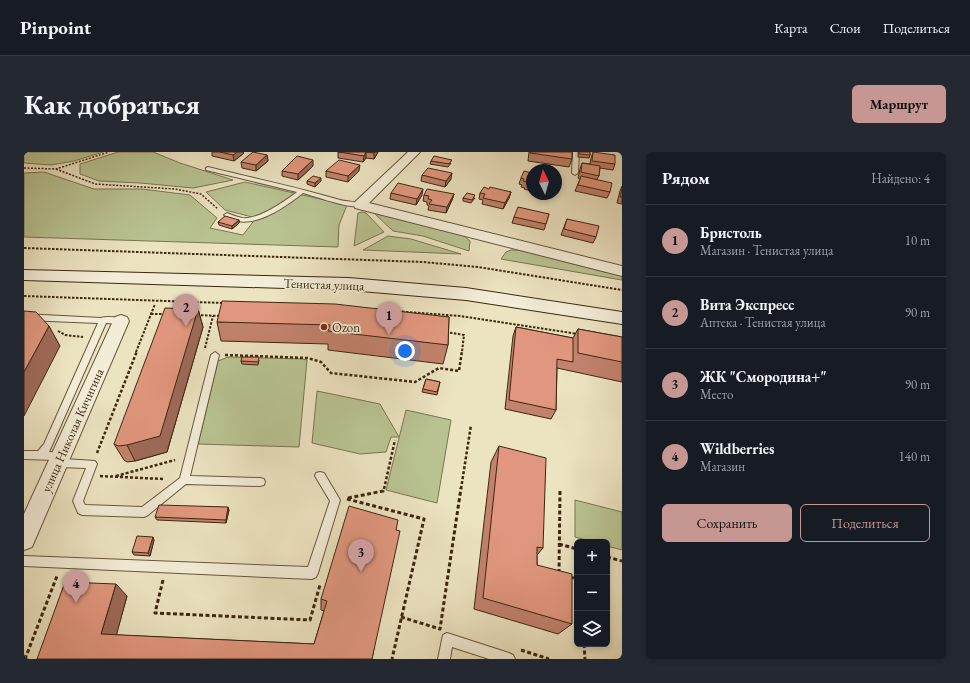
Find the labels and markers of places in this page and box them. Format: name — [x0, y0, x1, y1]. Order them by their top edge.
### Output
pin: 2 — [173, 294, 199, 327]
pin: 1 — [376, 302, 402, 335]
place label: Ozon — [332, 319, 360, 336]
marker: Ozon — [319, 322, 329, 332]
pin: 3 — [348, 539, 374, 572]
pin: 4 — [63, 570, 89, 603]

